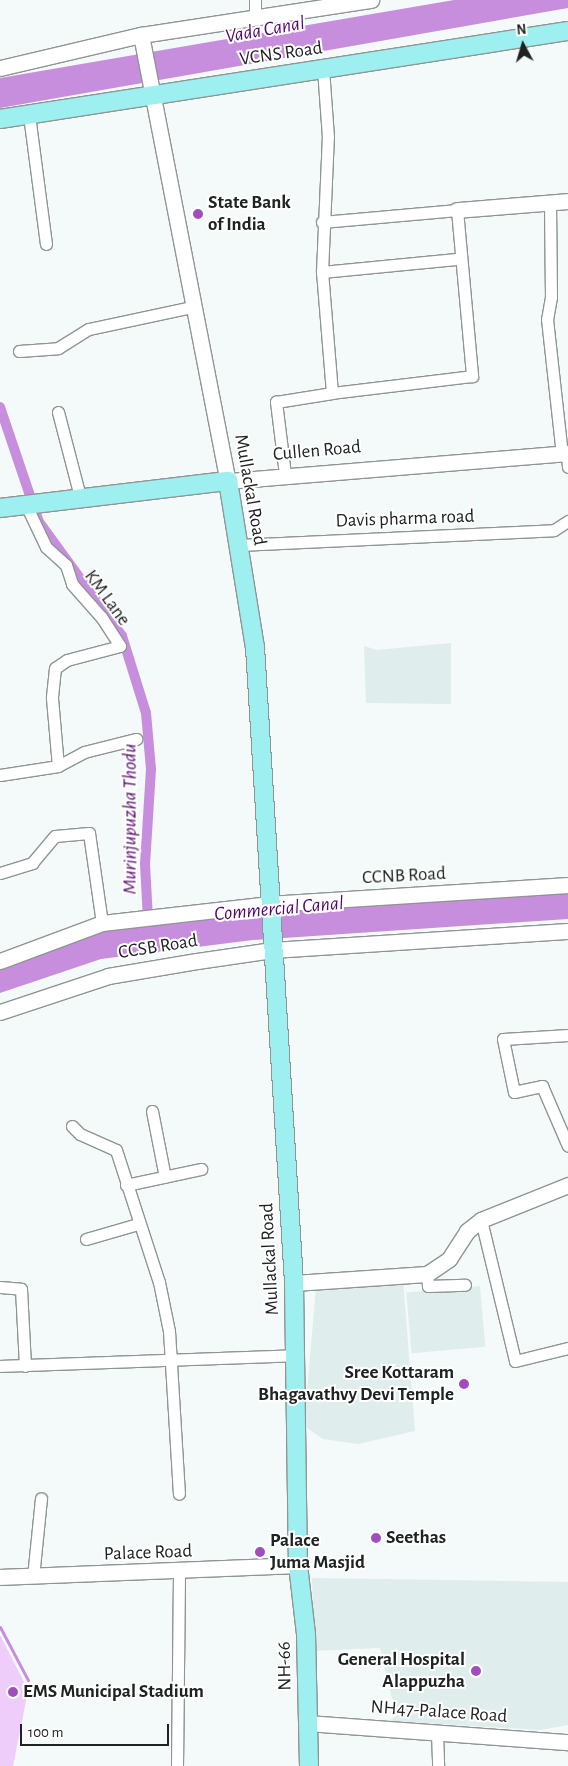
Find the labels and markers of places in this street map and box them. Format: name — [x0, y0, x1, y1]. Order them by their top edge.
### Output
place label: State Bank of India — [208, 192, 291, 236]
marker: State Bank of India — [192, 208, 204, 220]
place label: Sree Kottaram Bhagavathvy Devi Temple — [258, 1362, 454, 1406]
marker: Sree Kottaram Bhagavathvy Devi Temple — [458, 1378, 470, 1390]
place label: Seethas — [386, 1527, 446, 1549]
place label: Palace Juma Masjid — [270, 1530, 365, 1574]
marker: Seethas — [370, 1532, 382, 1544]
marker: Palace Juma Masjid — [254, 1546, 266, 1558]
place label: General Hospital Alappuzha — [338, 1649, 465, 1693]
marker: General Hospital Alappuzha — [469, 1664, 483, 1678]
place label: EMS Municipal Stadium — [23, 1681, 204, 1703]
marker: EMS Municipal Stadium — [7, 1686, 19, 1698]

